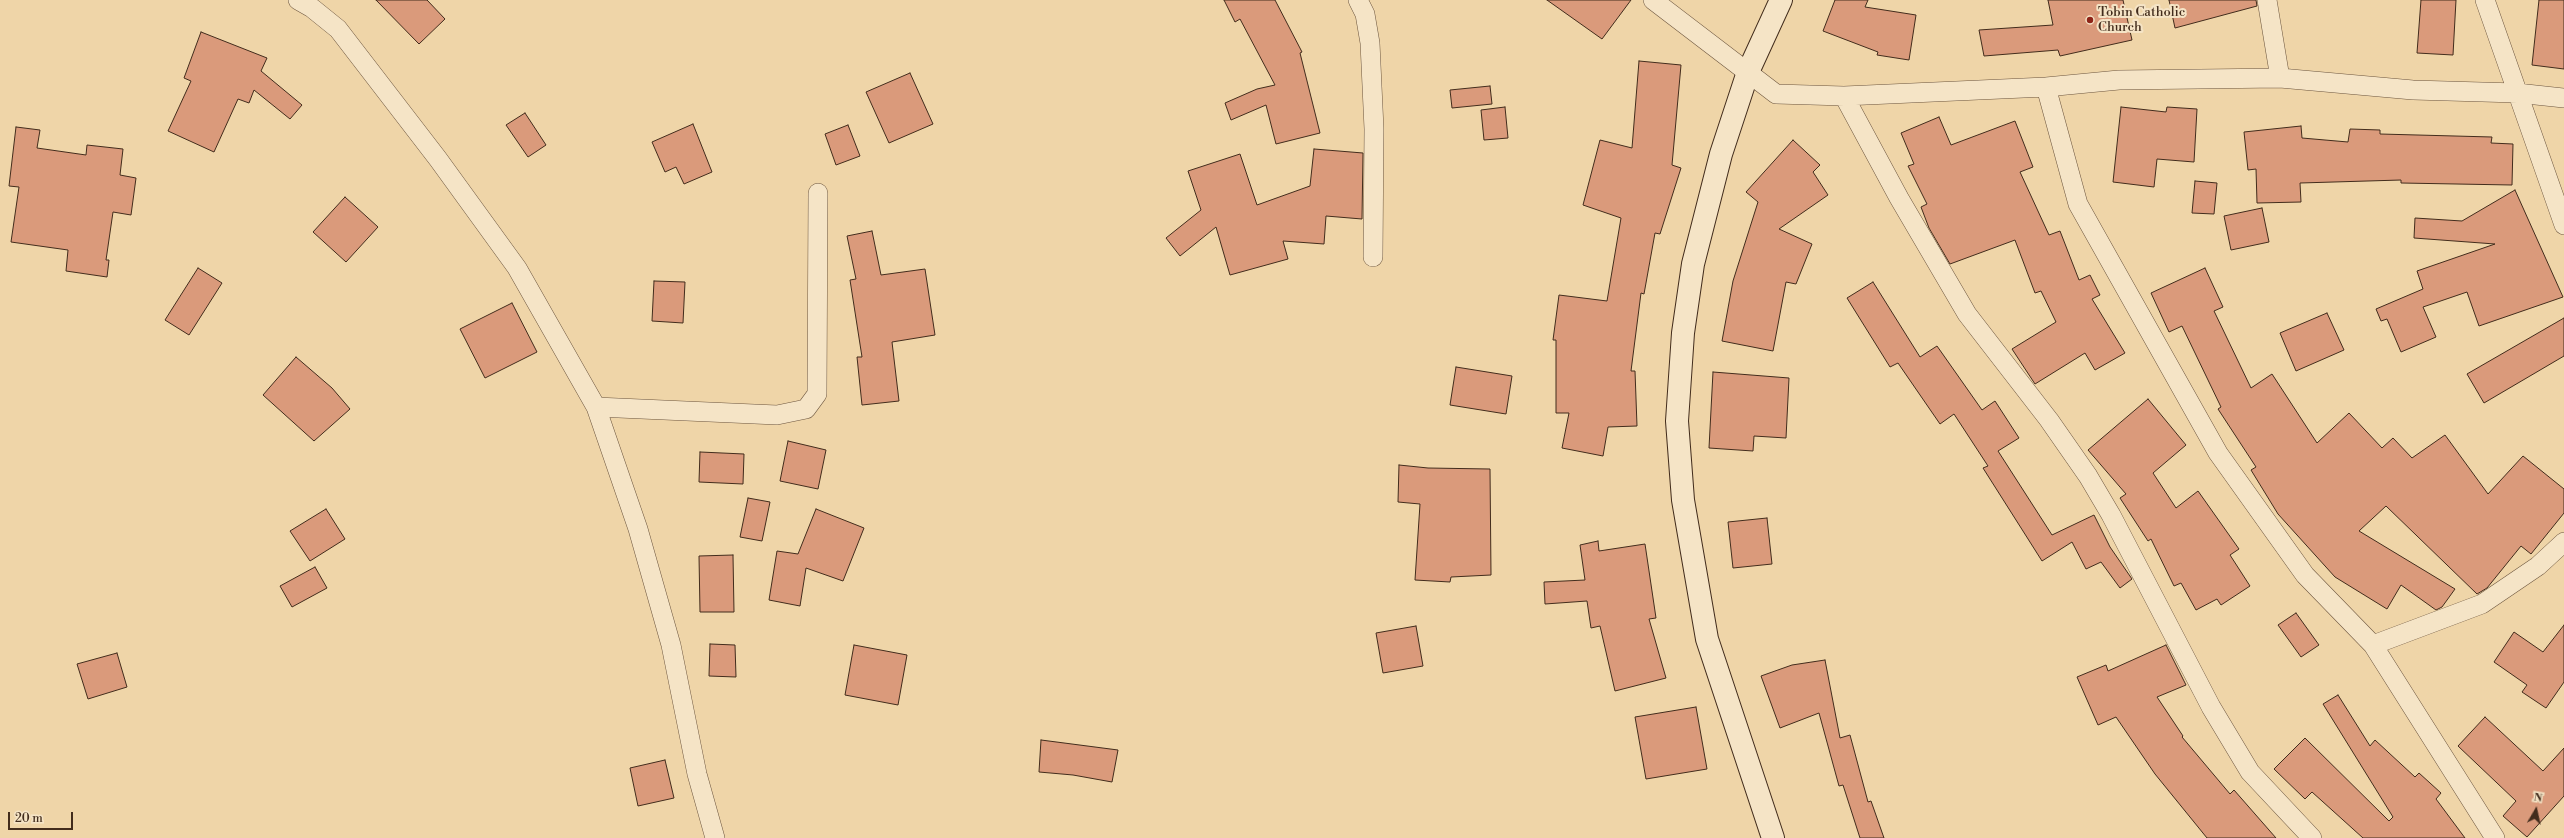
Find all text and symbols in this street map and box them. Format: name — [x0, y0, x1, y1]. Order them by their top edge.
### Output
place label: Tobin Catholic Church — [2098, 5, 2185, 36]
marker: Tobin Catholic Church — [2085, 15, 2095, 25]
north arrow — [2516, 790, 2556, 830]
text: N — [2532, 791, 2543, 806]
scale bar — [10, 804, 75, 830]
text: 20 m — [15, 811, 43, 826]

